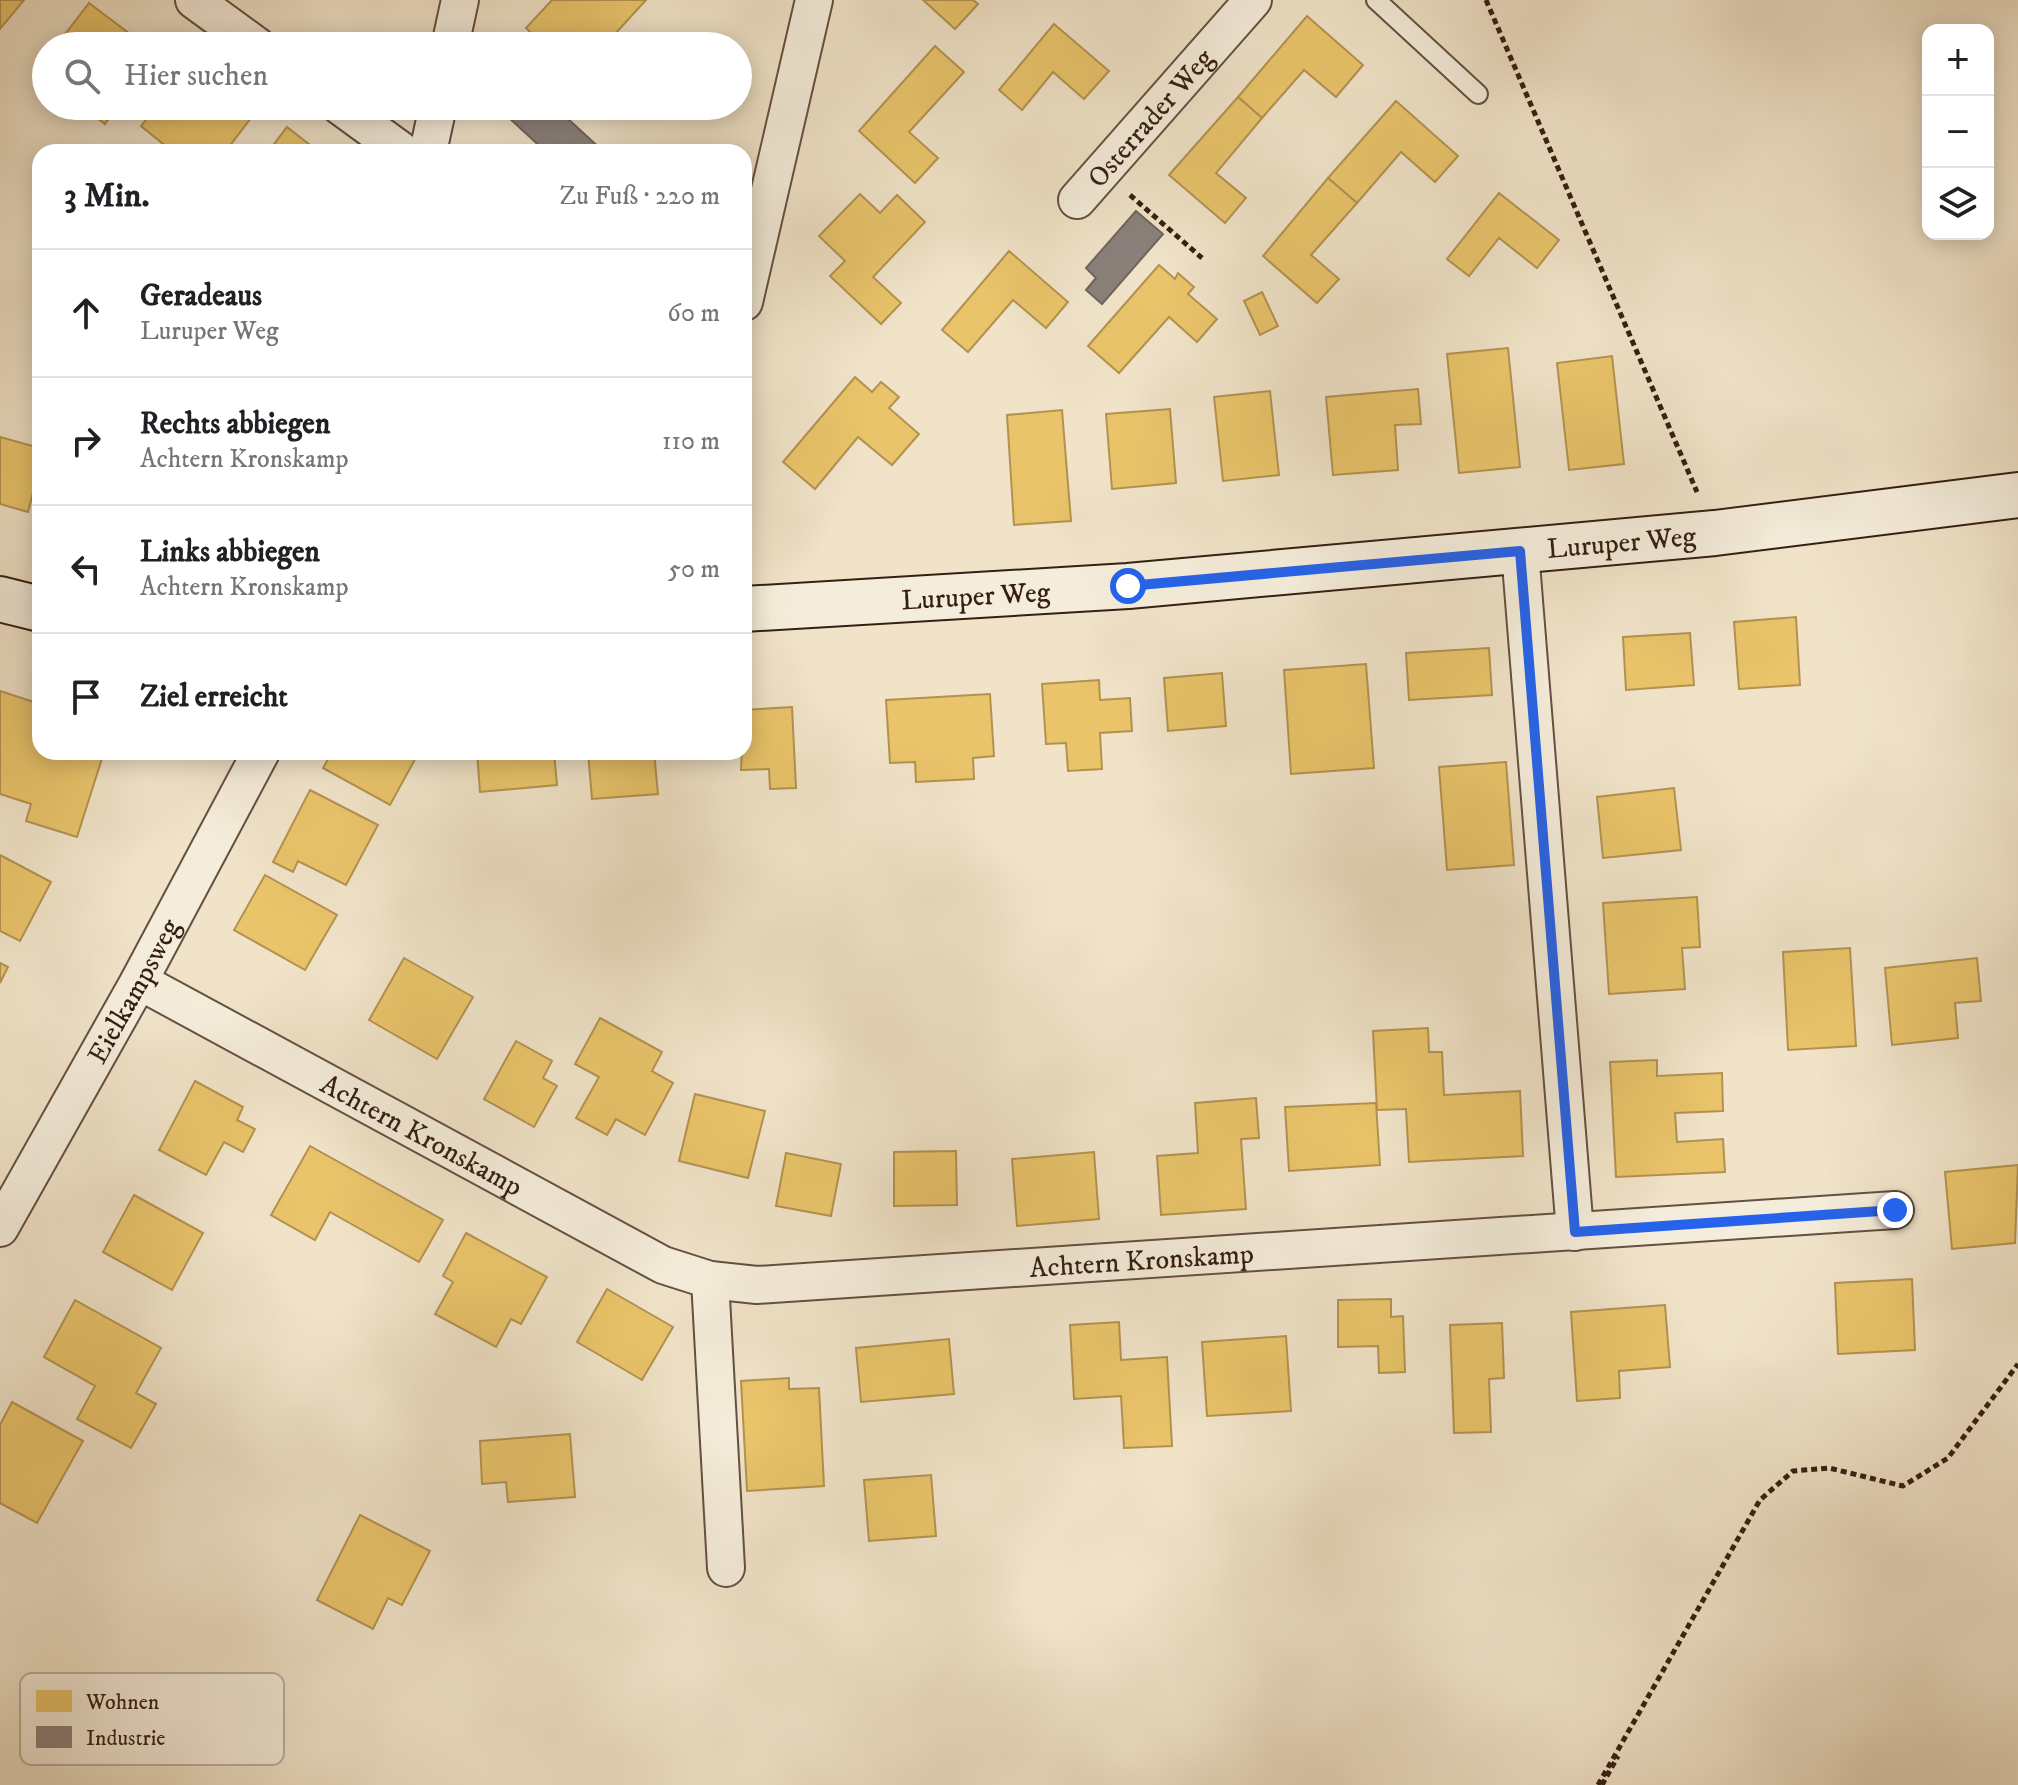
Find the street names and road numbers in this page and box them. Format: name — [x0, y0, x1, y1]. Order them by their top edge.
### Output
street label: Osterrader Weg — [1080, 41, 1222, 195]
street label: Luruper Weg — [1546, 519, 1698, 567]
street label: Luruper Weg — [900, 575, 1052, 619]
street label: Eielkampsweg — [80, 912, 188, 1070]
street label: Achtern Kronskamp — [314, 1067, 528, 1205]
street label: Achtern Kronskamp — [1028, 1236, 1255, 1286]

